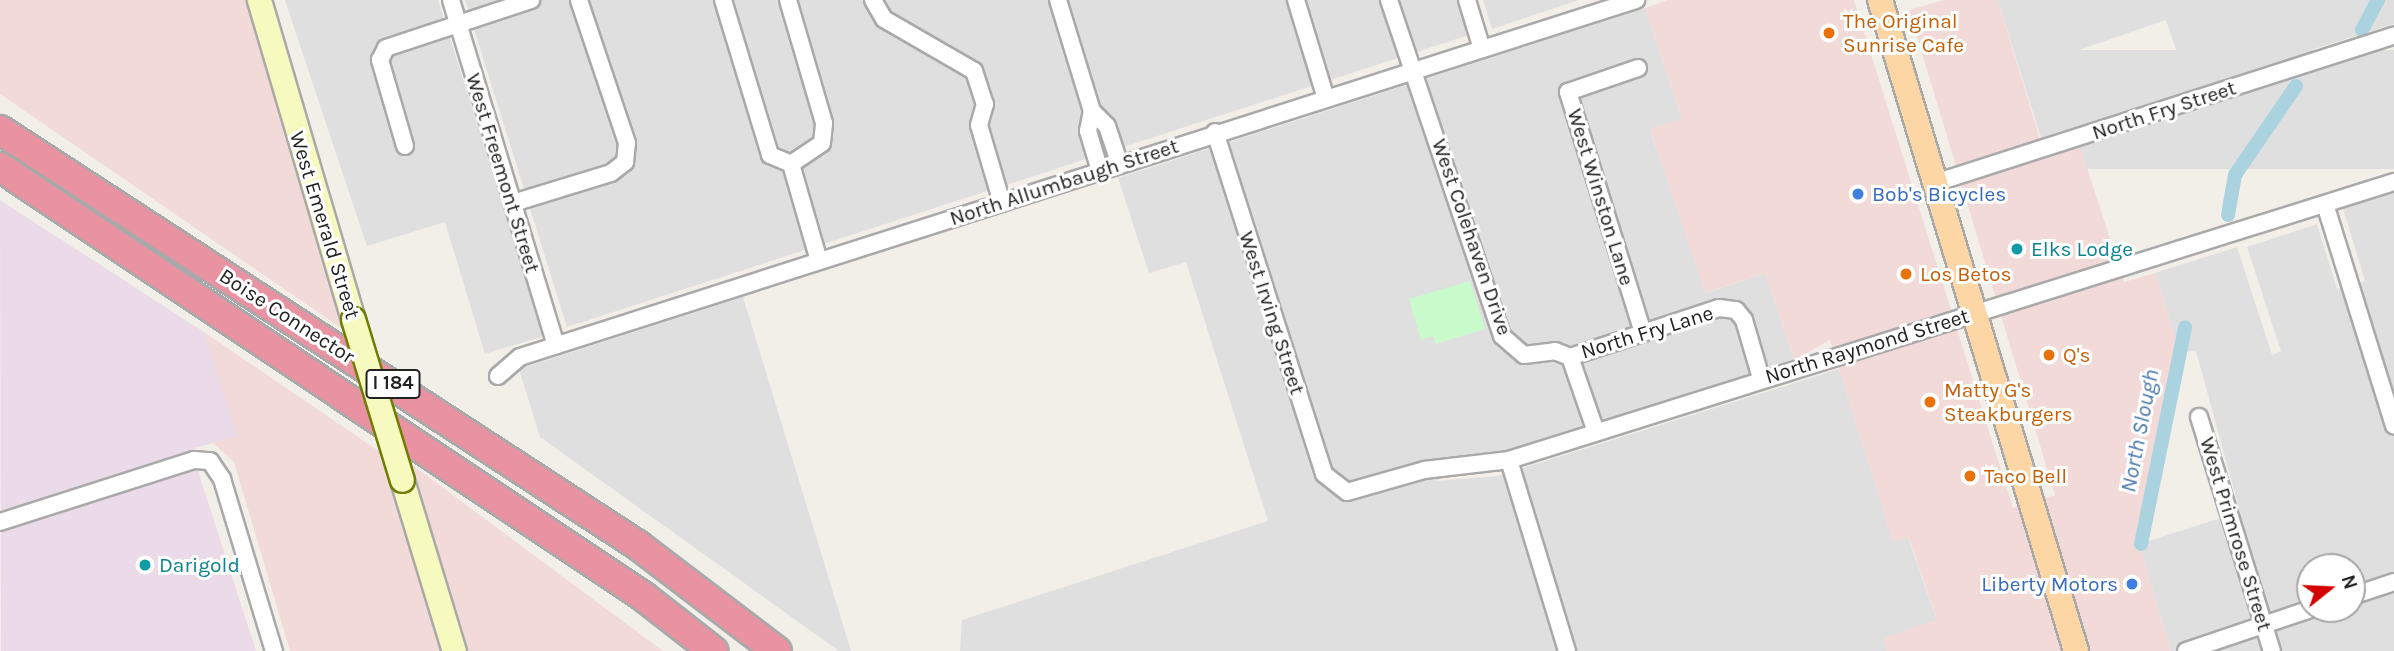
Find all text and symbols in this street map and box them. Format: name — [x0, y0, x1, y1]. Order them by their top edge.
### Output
place label: The Original Sunrise Cafe — [1843, 8, 1964, 58]
marker: The Original Sunrise Cafe — [1821, 25, 1837, 41]
street label: West Freemont Street — [461, 70, 545, 276]
street label: North Fry Street — [2089, 75, 2239, 145]
street label: West Winston Lane — [1562, 106, 1640, 288]
street label: West Emerald Street — [284, 128, 366, 322]
street label: North Allumbaugh Street — [946, 133, 1182, 231]
street label: West Colehaven Drive — [1427, 135, 1517, 339]
place label: Bob's Bicycles — [1872, 181, 2006, 207]
marker: Bob's Bicycles — [1850, 186, 1866, 202]
street label: West Irving Street — [1234, 228, 1310, 398]
place label: Elks Lodge — [2031, 236, 2133, 262]
marker: Elks Lodge — [2009, 241, 2025, 257]
place label: Los Betos — [1920, 261, 2012, 287]
street label: Boise Connector — [215, 263, 359, 369]
marker: Los Betos — [1898, 266, 1914, 282]
street label: North Fry Lane — [1578, 300, 1716, 364]
street label: North Raymond Street — [1762, 303, 1972, 389]
place label: Q's — [2063, 342, 2091, 368]
marker: Q's — [2041, 347, 2057, 363]
water label: North Slough — [2115, 367, 2165, 495]
road number: I 184 — [365, 368, 421, 400]
place label: Matty G's Steakburgers — [1944, 377, 2072, 427]
marker: Matty G's Steakburgers — [1922, 394, 1938, 410]
street label: West Primrose Street — [2195, 434, 2277, 634]
place label: Taco Bell — [1984, 463, 2067, 489]
marker: Taco Bell — [1962, 468, 1978, 484]
place label: Darigold — [159, 552, 240, 578]
north arrow — [2296, 553, 2366, 623]
marker: Darigold — [137, 557, 153, 573]
place label: Liberty Motors — [1981, 571, 2118, 597]
text: N — [2337, 572, 2362, 592]
marker: Liberty Motors — [2124, 576, 2140, 592]

